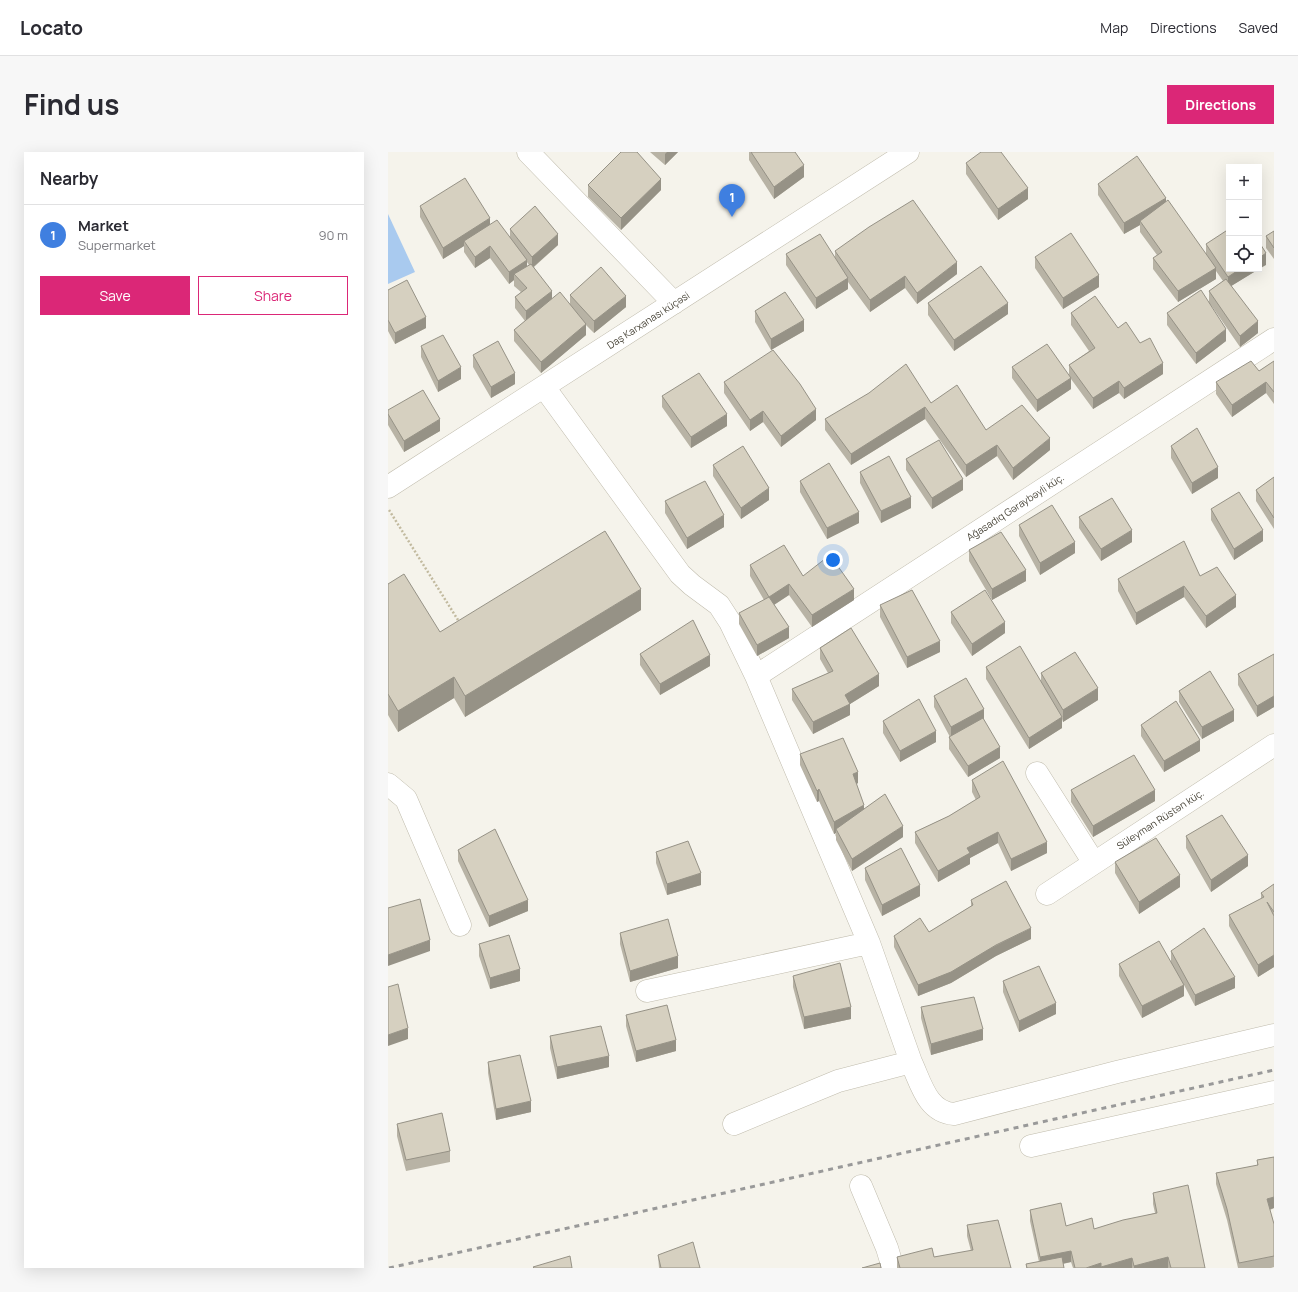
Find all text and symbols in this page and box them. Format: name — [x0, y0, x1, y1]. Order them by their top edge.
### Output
text: Locato — [20, 15, 83, 41]
text: Map — [1100, 18, 1128, 37]
text: Directions — [1150, 18, 1217, 37]
text: Saved — [1239, 18, 1278, 37]
text: Find us — [24, 85, 119, 123]
button: Directions — [1167, 85, 1274, 124]
map controls — [1226, 164, 1262, 272]
button: + — [1226, 164, 1262, 200]
text: Nearby — [40, 167, 98, 190]
pin: 1 — [719, 184, 745, 217]
button: − — [1226, 200, 1262, 236]
text: Market — [78, 215, 129, 236]
text: 1 — [50, 226, 56, 244]
text: 90 m — [318, 226, 348, 244]
text: Supermarket — [78, 236, 156, 254]
button: locate — [1226, 236, 1262, 272]
button: Save — [40, 276, 190, 315]
button: Share — [198, 276, 348, 315]
street label: Daş Karxanası küçəsi — [604, 288, 692, 352]
street label: Ağasadıq Gəraybəyli küç. — [963, 470, 1067, 544]
your location — [823, 550, 843, 570]
street label: Süleyman Rüstən küç. — [1114, 786, 1206, 852]

